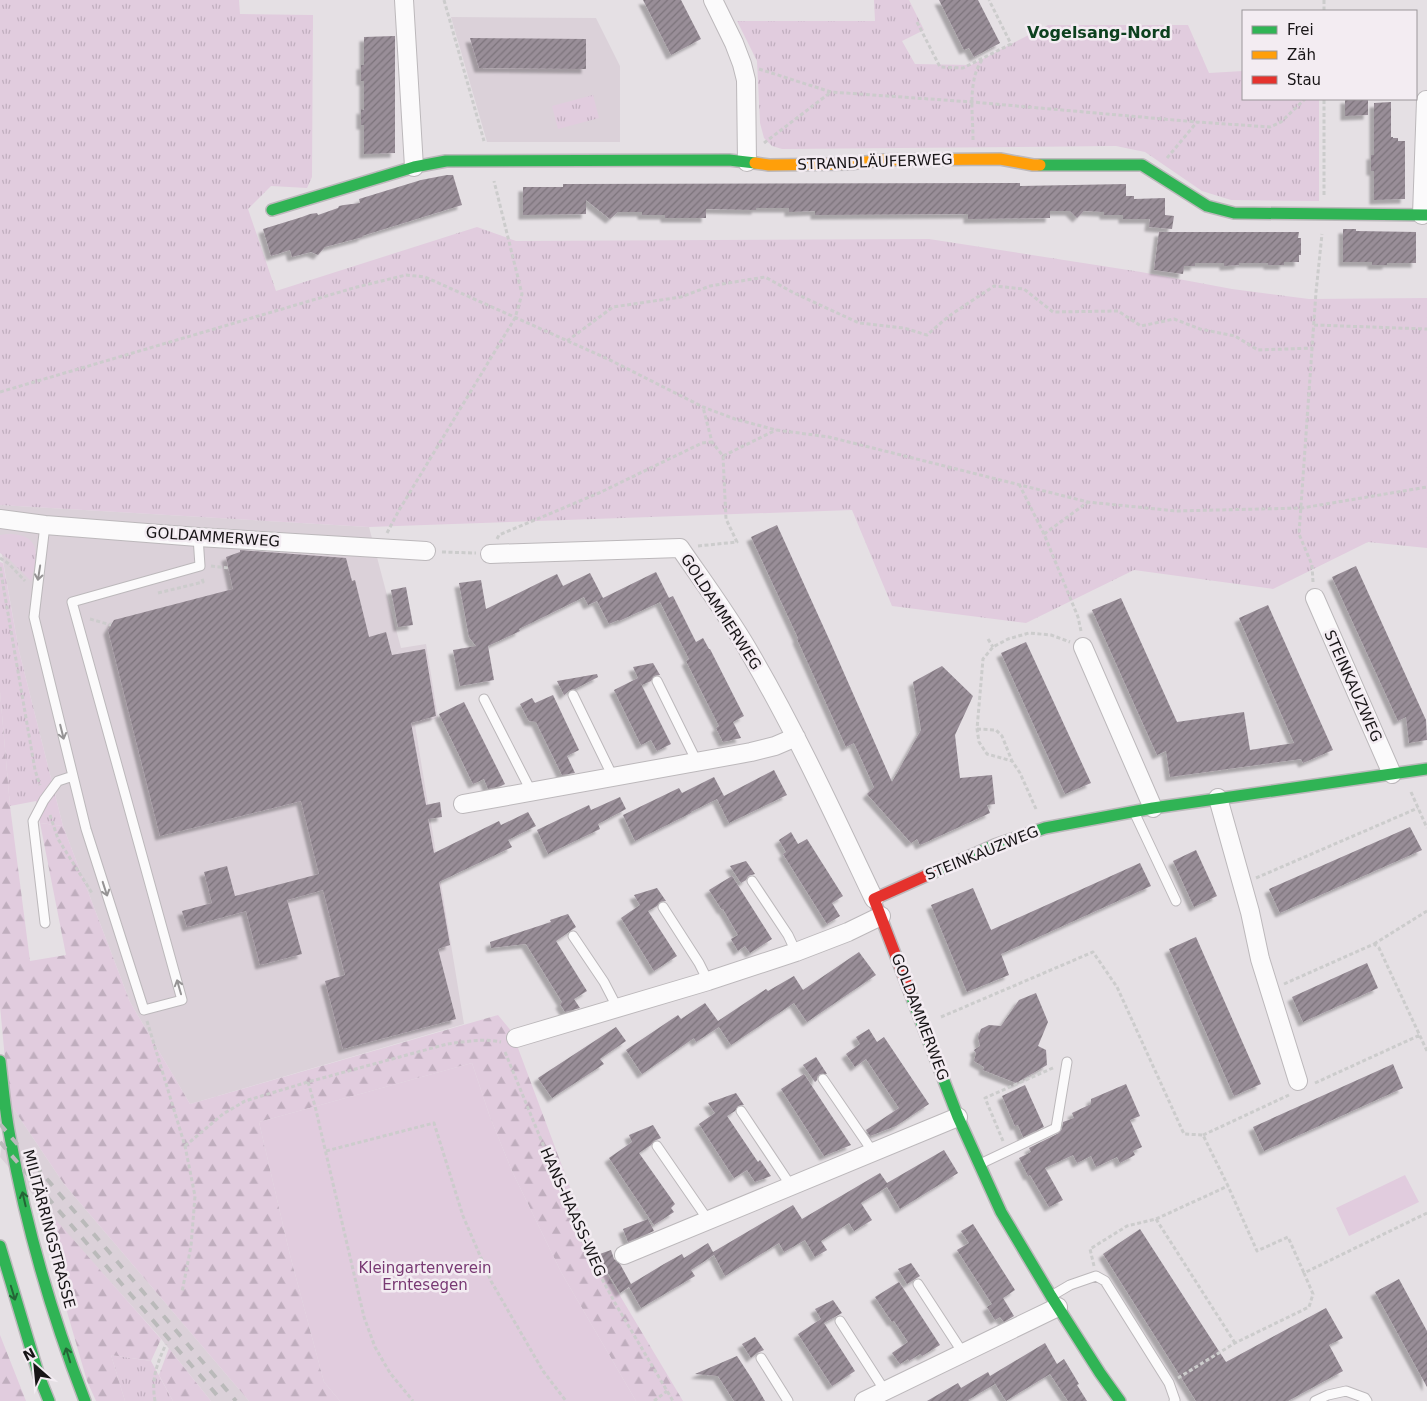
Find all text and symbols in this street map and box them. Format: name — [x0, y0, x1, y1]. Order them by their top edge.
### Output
legend — [1242, 10, 1417, 100]
text: Frei — [1287, 21, 1314, 39]
district label: Vogelsang-Nord — [1027, 23, 1171, 42]
text: Zäh — [1287, 46, 1316, 64]
text: Stau — [1287, 71, 1321, 89]
street label: STRANDLÄUFERWEG — [797, 149, 953, 174]
street label: GOLDAMMERWEG — [145, 523, 281, 551]
street label: GOLDAMMERWEG — [677, 551, 765, 673]
one-way arrow — [34, 565, 44, 581]
street label: STEINKAUZWEG — [1320, 627, 1386, 745]
one-way arrow — [58, 724, 67, 740]
street label: STEINKAUZWEG — [923, 822, 1041, 884]
one-way arrow — [101, 880, 111, 896]
street label: GOLDAMMERWEG — [888, 951, 952, 1083]
one-way arrow — [173, 979, 183, 995]
street label: HANS-HAASS-WEG — [536, 1145, 610, 1279]
street label: MILITÄRRINGSTRASSE — [19, 1147, 80, 1310]
one-way arrow — [19, 1191, 28, 1207]
park label: Kleingartenverein Erntesegen — [358, 1259, 492, 1294]
one-way arrow — [9, 1284, 19, 1300]
north arrow — [10, 1341, 60, 1391]
text: N — [20, 1345, 38, 1364]
one-way arrow — [63, 1348, 72, 1364]

